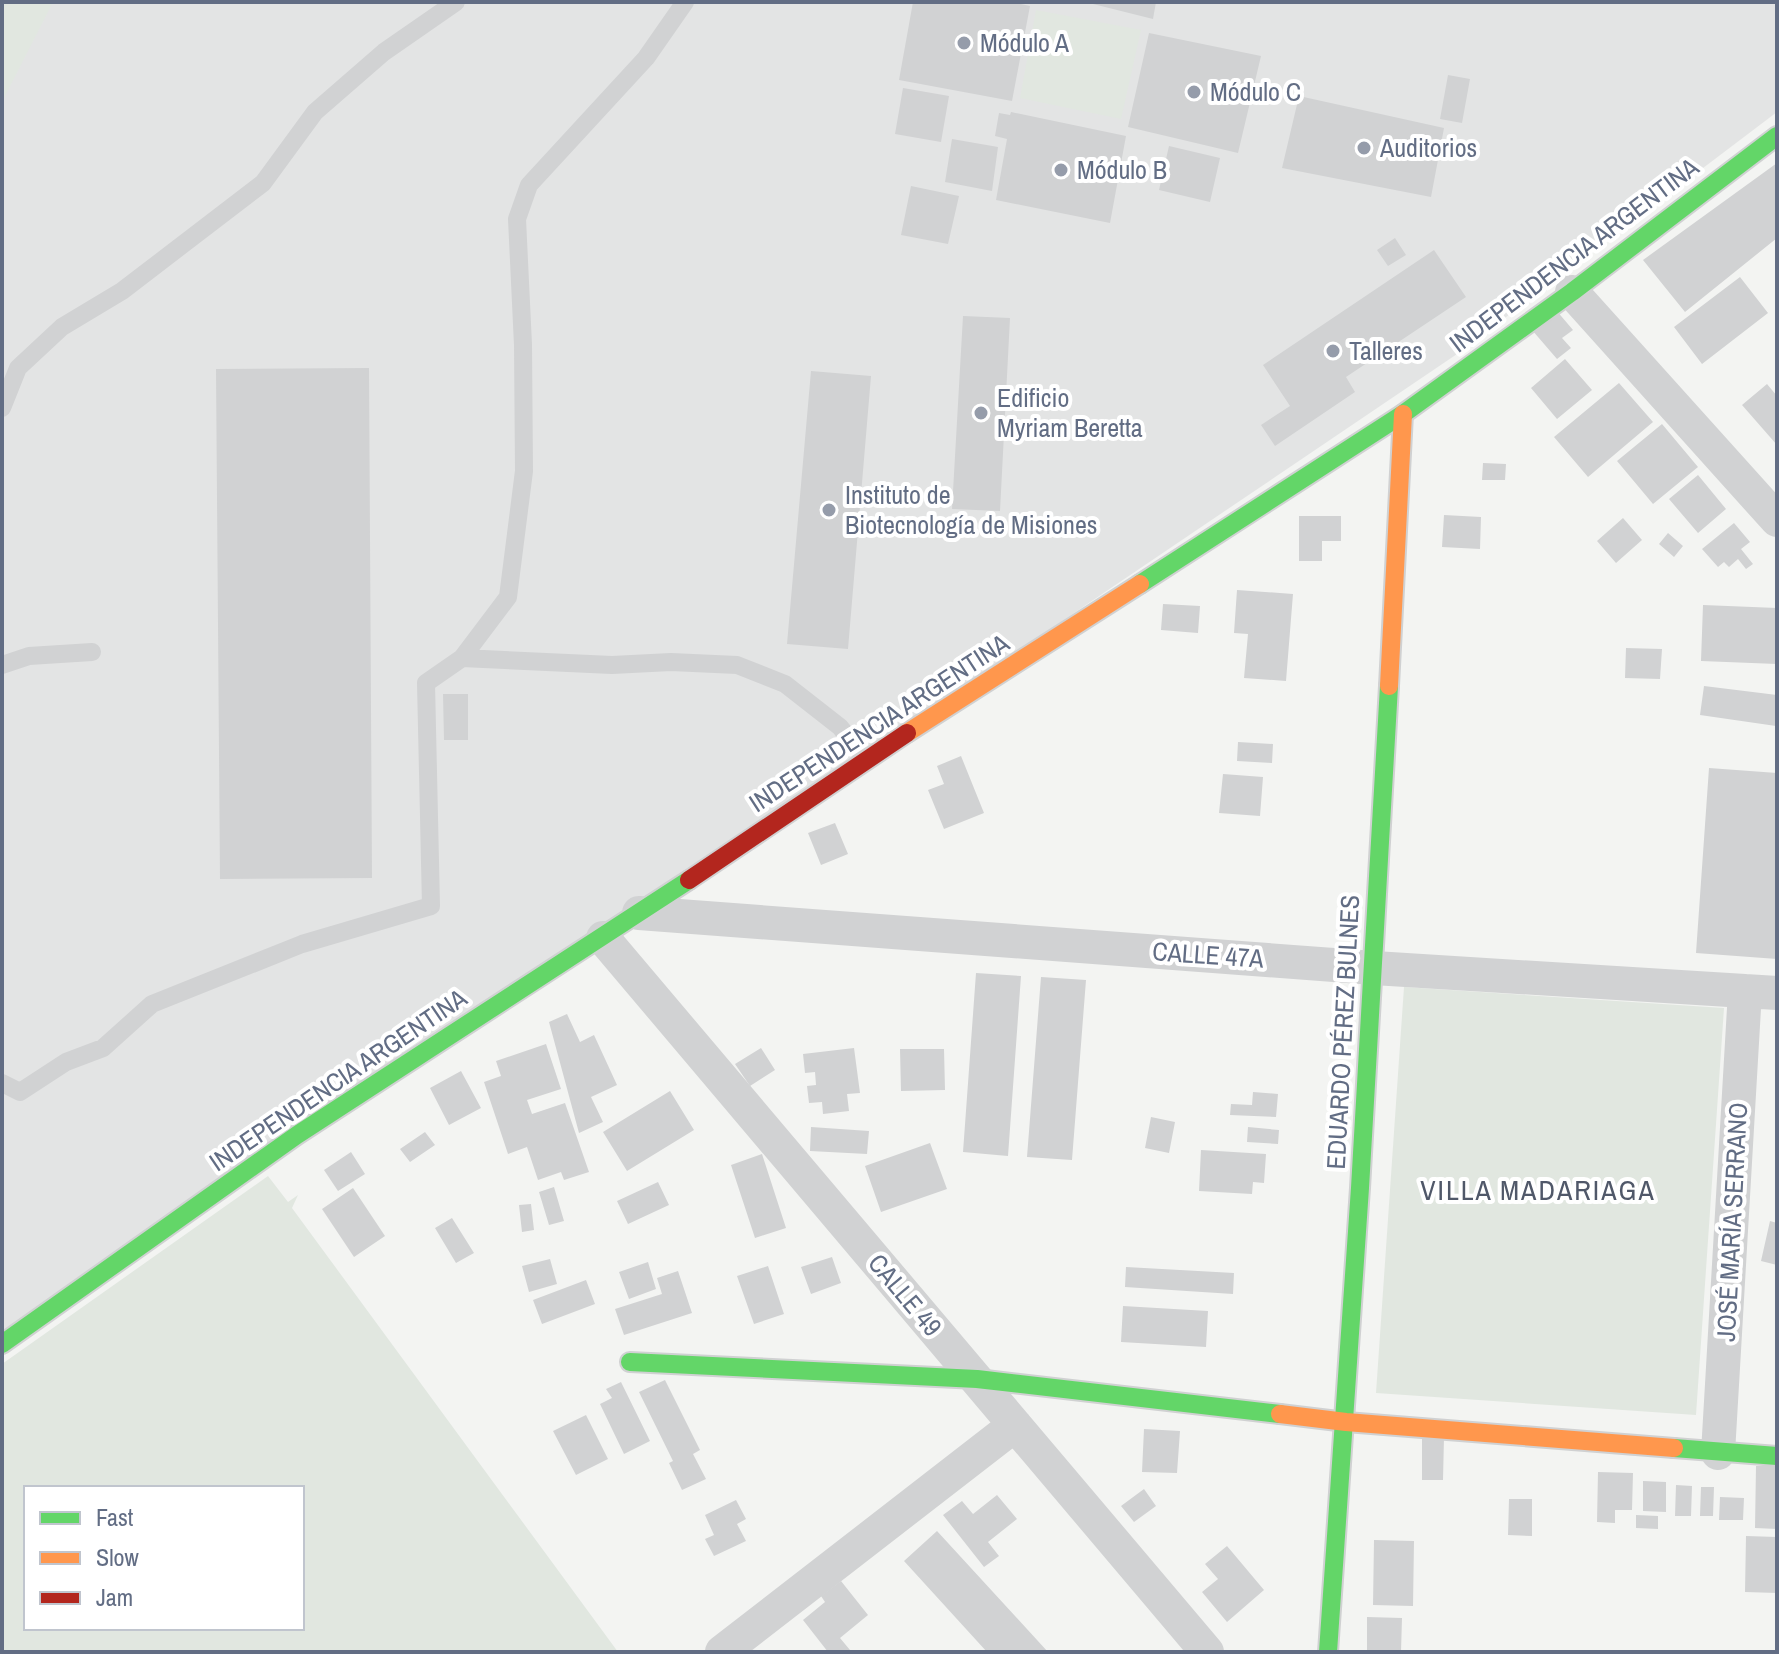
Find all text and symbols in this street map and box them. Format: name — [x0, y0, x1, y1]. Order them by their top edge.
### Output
place label: Módulo A — [980, 25, 1070, 60]
marker: Módulo A — [955, 34, 973, 52]
place label: Módulo C — [1210, 74, 1301, 109]
marker: Módulo C — [1185, 83, 1203, 101]
place label: Auditorios — [1379, 130, 1477, 165]
marker: Auditorios — [1355, 139, 1373, 157]
street label: INDEPENDENCIA ARGENTINA — [1442, 149, 1706, 360]
place label: Módulo B — [1077, 152, 1167, 187]
marker: Módulo B — [1052, 161, 1070, 179]
place label: Talleres — [1349, 333, 1423, 368]
marker: Talleres — [1324, 342, 1342, 360]
place label: Edificio Myriam Beretta — [997, 380, 1143, 445]
marker: Edificio Myriam Beretta — [972, 404, 990, 422]
place label: Instituto de Biotecnología de Misiones — [845, 477, 1097, 542]
marker: Instituto de Biotecnología de Misiones — [820, 501, 838, 519]
street label: INDEPENDENCIA ARGENTINA — [742, 625, 1016, 820]
street label: EDUARDO PÉREZ BULNES — [1318, 894, 1367, 1170]
street label: CALLE 47A — [1151, 933, 1266, 976]
street label: INDEPENDENCIA ARGENTINA — [202, 980, 474, 1179]
street label: JOSÉ MARÍA SERRANO — [1708, 1102, 1755, 1342]
district label: VILLA MADARIAGA — [1420, 1171, 1656, 1209]
street label: CALLE 49 — [861, 1246, 950, 1343]
legend — [24, 1486, 304, 1630]
text: Fast — [96, 1501, 134, 1533]
text: Slow — [96, 1541, 139, 1573]
text: Jam — [96, 1581, 133, 1613]

